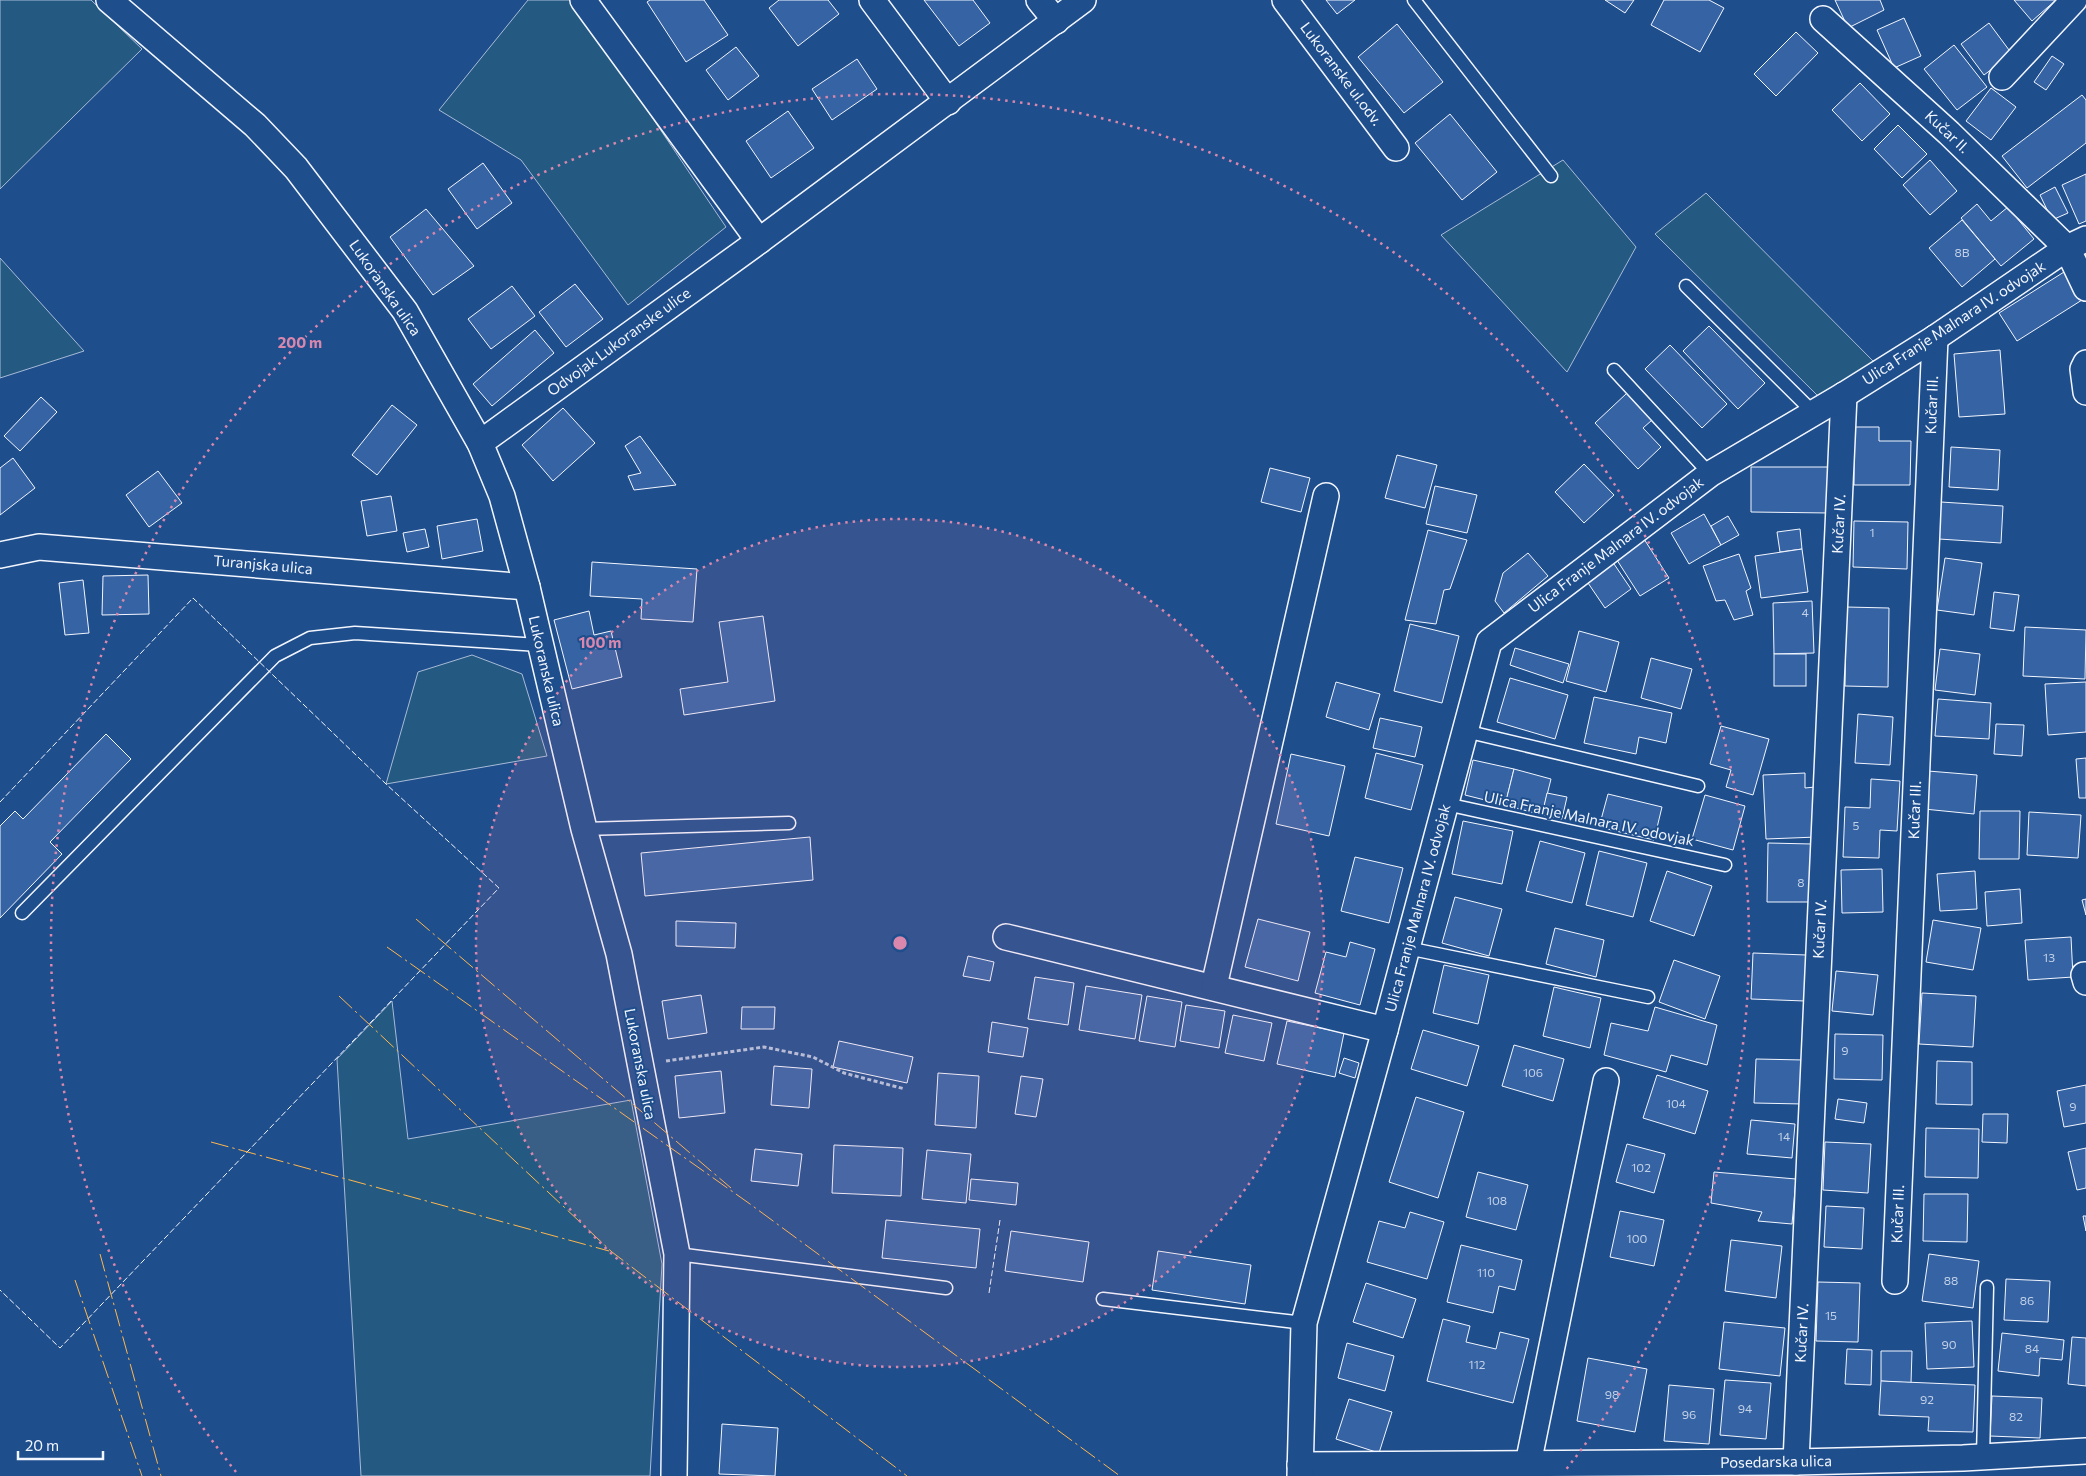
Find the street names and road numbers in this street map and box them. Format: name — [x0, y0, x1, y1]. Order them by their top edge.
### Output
street label: Lukoranske ul.odv. — [1297, 18, 1387, 129]
street label: Kučar II. — [1922, 106, 1974, 156]
street label: Lukoranska ulica — [346, 236, 426, 339]
street label: Ulica Franje Malnara IV. odvojak — [1859, 256, 2048, 388]
street label: Odvojak Lukoranske ulice — [543, 283, 694, 399]
street label: Kučar III. — [1921, 375, 1941, 435]
street label: Ulica Franje Malnara IV. odvojak — [1524, 472, 1707, 616]
street label: Kučar IV. — [1827, 494, 1849, 554]
street label: Turanjska ulica — [213, 551, 314, 577]
street label: Lukoranska ulica — [525, 614, 568, 728]
street label: Kučar III. — [1904, 780, 1924, 840]
street label: Ulica Franje Malnara IV. odovjak — [1482, 787, 1696, 849]
street label: Ulica Franje Malnara IV. odvojak — [1381, 802, 1454, 1014]
street label: Kučar IV. — [1808, 899, 1830, 959]
street label: Lukoranska ulica — [621, 1007, 661, 1121]
street label: Kučar III. — [1887, 1184, 1907, 1244]
street label: Kučar IV. — [1790, 1303, 1812, 1363]
street label: Posedarska ulica — [1720, 1451, 1832, 1471]

